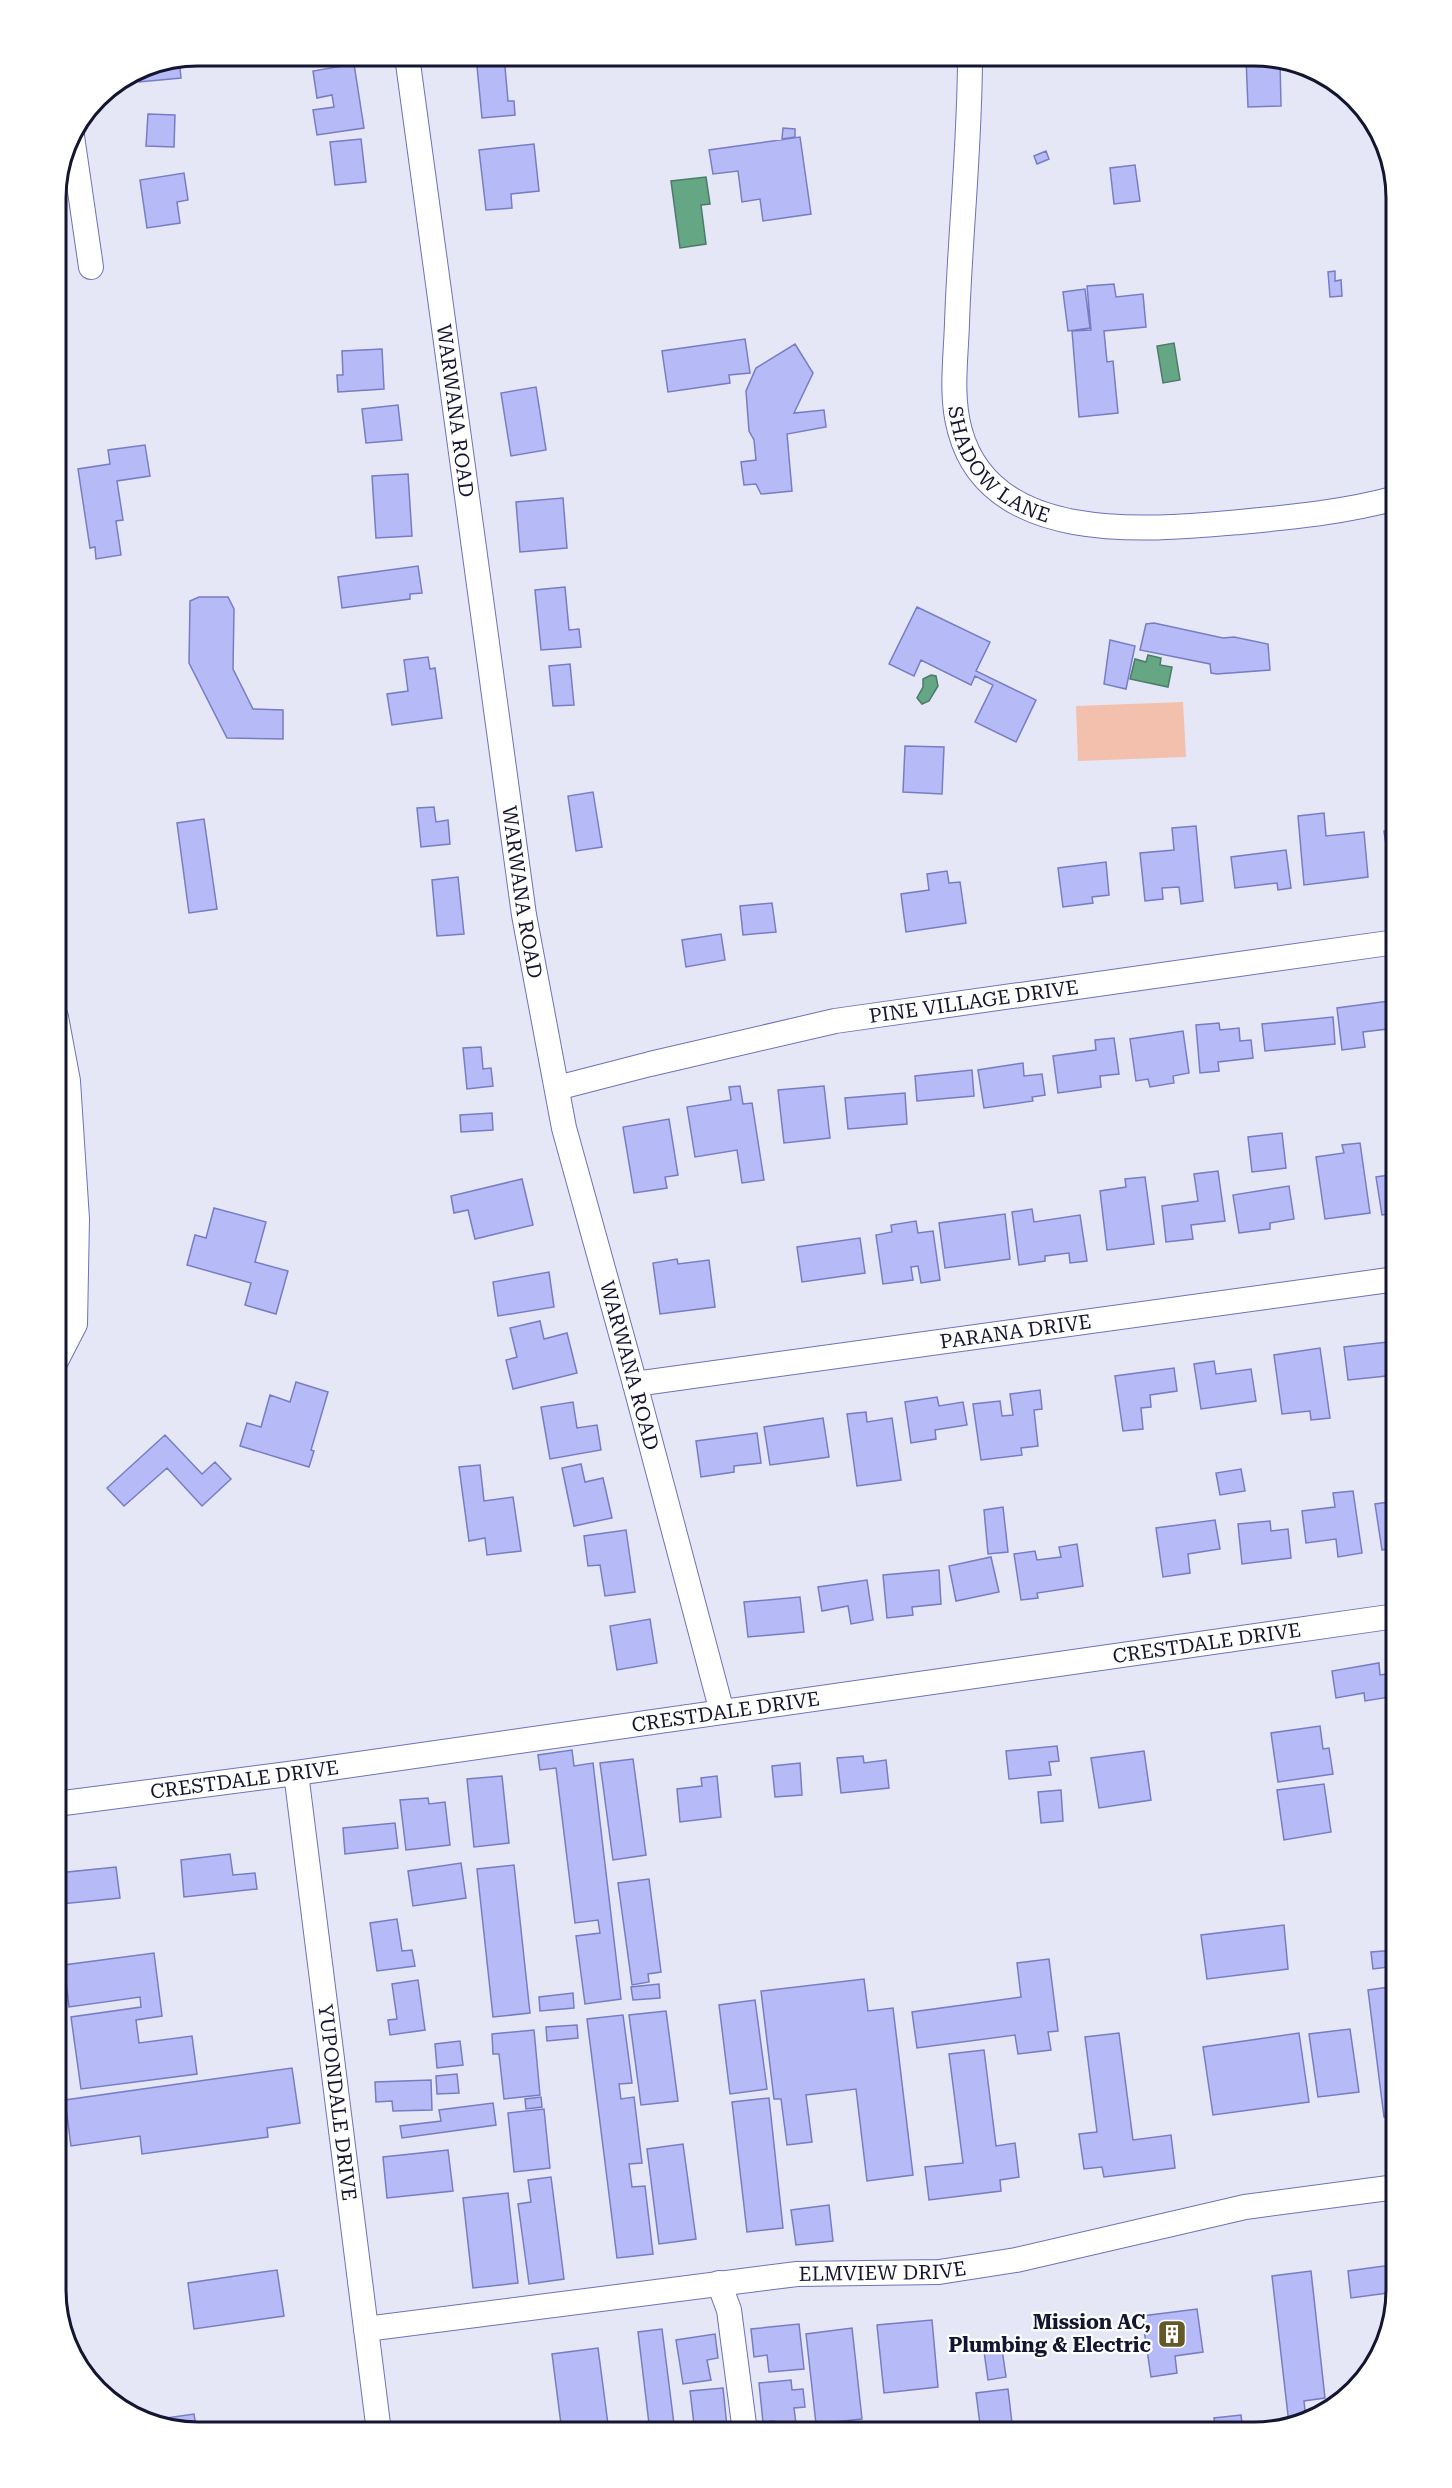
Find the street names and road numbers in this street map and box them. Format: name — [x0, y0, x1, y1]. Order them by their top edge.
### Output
street label: WARWANA ROAD — [432, 323, 479, 499]
street label: SHADOW LANE — [943, 404, 1053, 528]
street label: WARWANA ROAD — [497, 804, 548, 980]
street label: PINE VILLAGE DRIVE — [867, 975, 1080, 1028]
street label: WARWANA ROAD — [595, 1278, 664, 1453]
street label: PARANA DRIVE — [938, 1309, 1093, 1354]
street label: CRESTDALE DRIVE — [1111, 1618, 1302, 1668]
street label: CRESTDALE DRIVE — [630, 1686, 821, 1737]
street label: CRESTDALE DRIVE — [149, 1755, 340, 1804]
street label: YUPONDALE DRIVE — [313, 2003, 362, 2202]
street label: ELMVIEW DRIVE — [799, 2256, 968, 2286]

